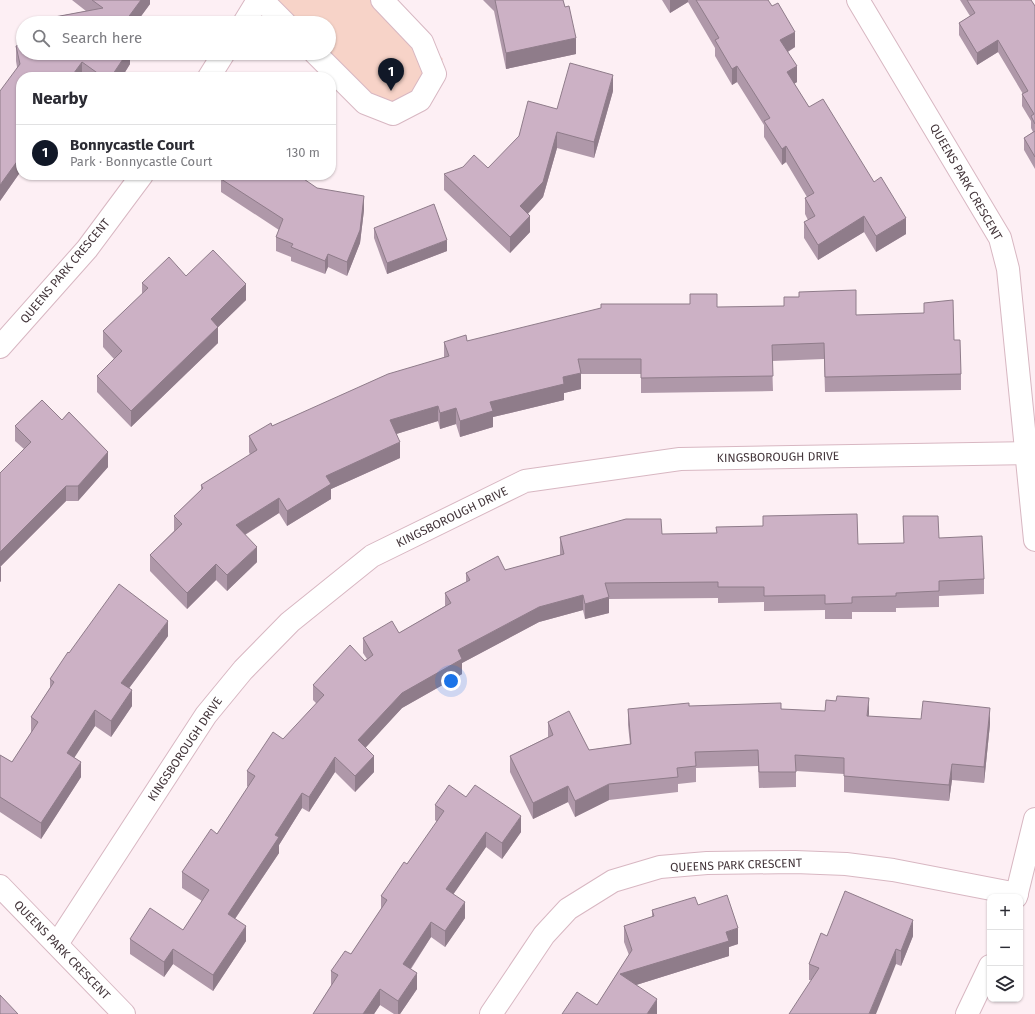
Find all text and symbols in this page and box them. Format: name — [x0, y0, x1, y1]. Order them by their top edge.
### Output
search box — [16, 16, 336, 60]
icon: search — [30, 27, 52, 49]
text: Search here — [62, 29, 142, 47]
pin: 1 — [378, 58, 404, 91]
text: Nearby — [32, 88, 87, 109]
street label: QUEENS PARK CRESCENT — [927, 121, 1005, 243]
text: Bonnycastle Court — [70, 136, 195, 154]
text: 1 — [42, 145, 48, 160]
text: 130 m — [286, 145, 320, 160]
text: Park · Bonnycastle Court — [70, 154, 212, 169]
street label: QUEENS PARK CRESCENT — [17, 215, 113, 326]
street label: KINGSBOROUGH DRIVE — [717, 449, 839, 465]
street label: KINGSBOROUGH DRIVE — [394, 484, 510, 550]
your location — [441, 671, 461, 691]
street label: KINGSBOROUGH DRIVE — [145, 694, 225, 804]
street label: QUEENS PARK CRESCENT — [670, 856, 803, 874]
map controls — [987, 894, 1023, 1002]
button: + — [987, 894, 1023, 930]
street label: QUEENS PARK CRESCENT — [11, 898, 113, 1003]
button: − — [987, 930, 1023, 966]
button: layers — [987, 966, 1023, 1002]

